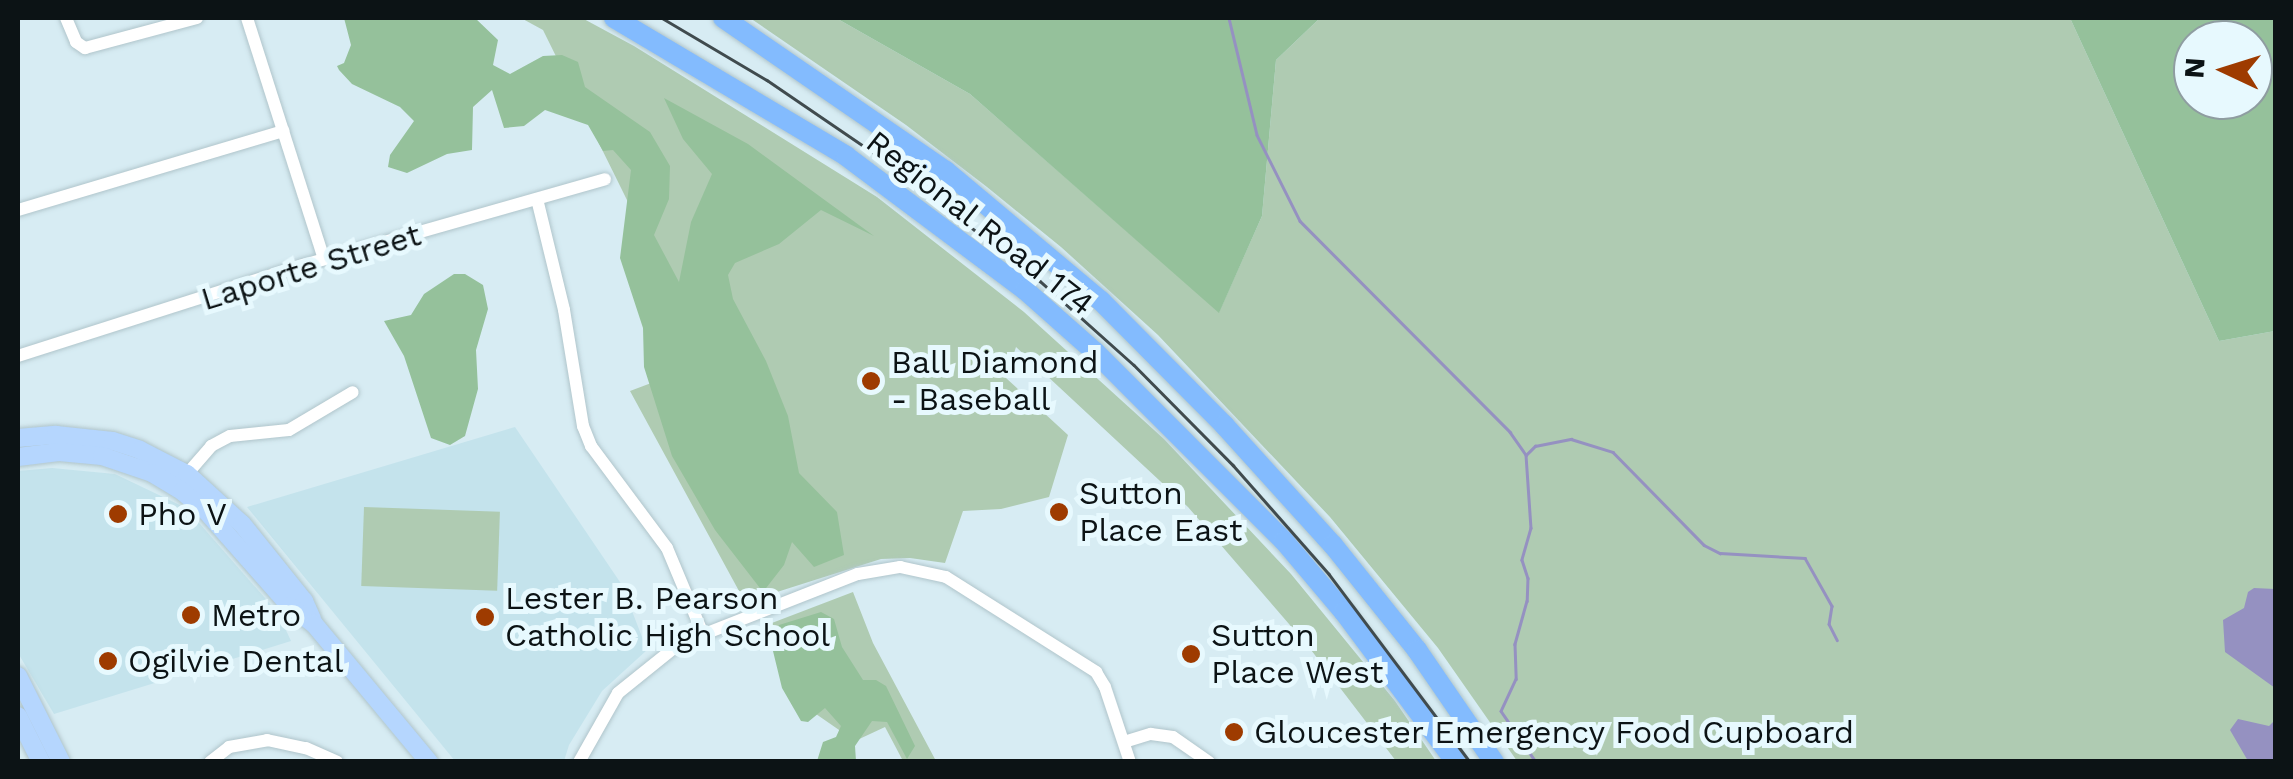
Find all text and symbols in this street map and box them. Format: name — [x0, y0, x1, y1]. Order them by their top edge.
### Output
north arrow — [2173, 20, 2273, 120]
text: N — [2177, 57, 2212, 80]
street label: Regional Road 174 — [858, 122, 1102, 324]
street label: Laporte Street — [197, 215, 425, 319]
place label: Ball Diamond - Baseball — [891, 344, 1100, 419]
marker: Ball Diamond - Baseball — [860, 370, 882, 392]
place label: Sutton Place East — [1079, 475, 1243, 550]
place label: Pho V — [138, 495, 228, 533]
marker: Sutton Place East — [1048, 501, 1070, 523]
marker: Pho V — [107, 503, 129, 525]
place label: Lester B. Pearson Catholic High School — [505, 580, 830, 655]
place label: Metro — [211, 596, 301, 634]
marker: Metro — [180, 604, 202, 626]
marker: Lester B. Pearson Catholic High School — [474, 606, 496, 628]
place label: Sutton Place West — [1211, 617, 1384, 692]
place label: Ogilvie Dental — [128, 642, 344, 680]
marker: Sutton Place West — [1180, 643, 1202, 665]
marker: Ogilvie Dental — [97, 650, 119, 672]
place label: Gloucester Emergency Food Cupboard — [1254, 713, 1856, 751]
marker: Gloucester Emergency Food Cupboard — [1223, 721, 1245, 743]

